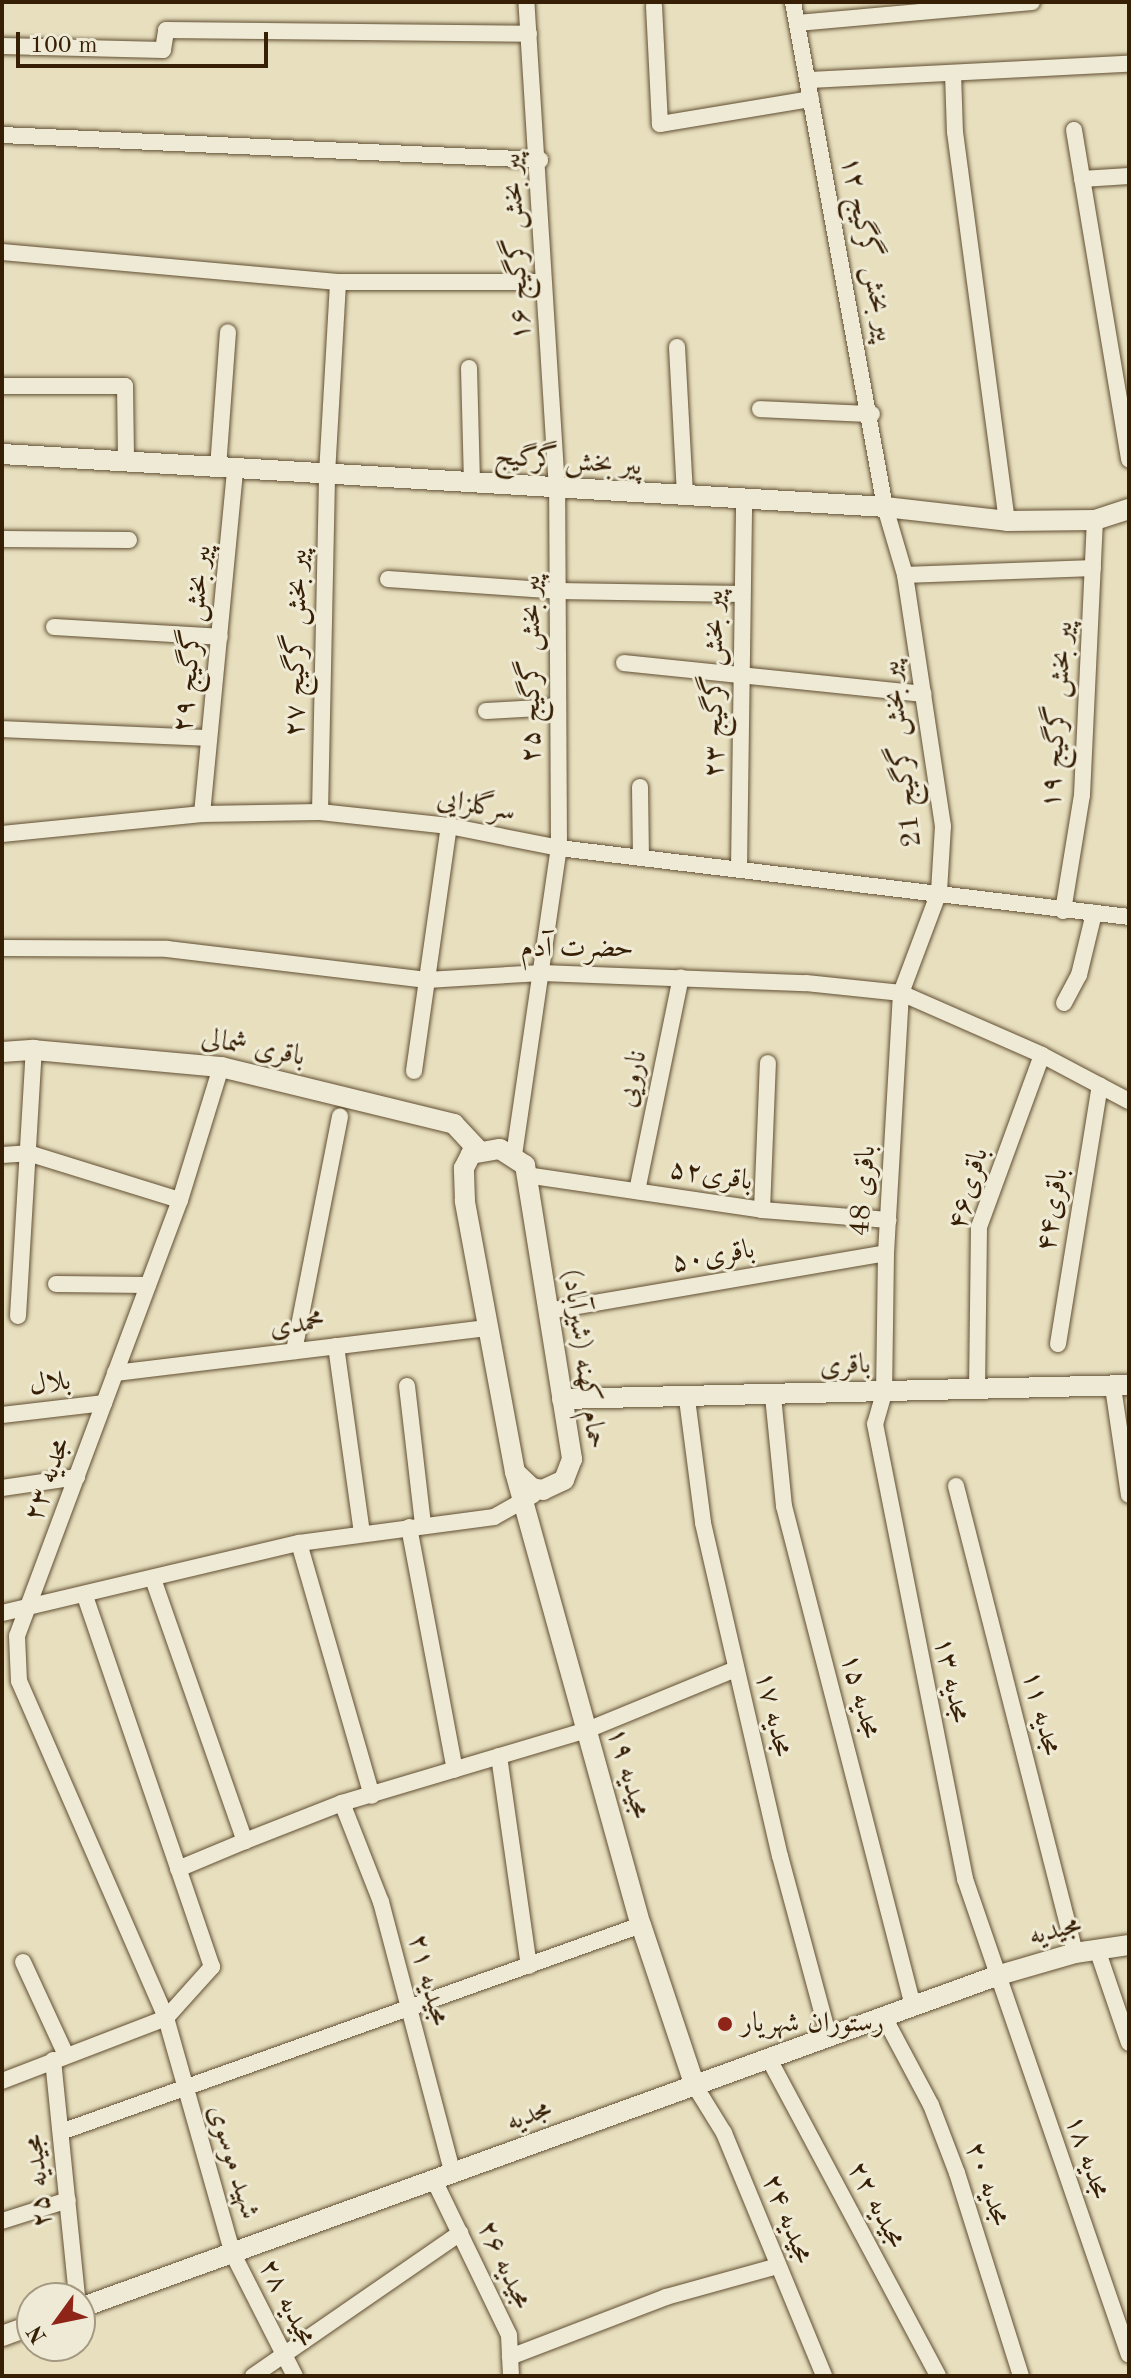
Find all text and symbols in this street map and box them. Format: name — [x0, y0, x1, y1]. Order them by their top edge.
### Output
scale bar — [20, 16, 272, 66]
text: 100 m — [30, 34, 98, 58]
street label: پیر بخش گرگیج ۱۶ — [495, 152, 539, 342]
street label: پیر بخش گرگیج ۱۲ — [833, 154, 901, 344]
street label: پیر بخش گرگیج — [493, 440, 643, 484]
street label: پیر بخش گرگیج ۲۹ — [166, 544, 220, 734]
street label: پیر بخش گرگیج ۲۷ — [279, 549, 315, 737]
street label: پیر بخش گرگیج ۲۵ — [515, 575, 549, 763]
street label: پیر بخش گرگیج ۲۳ — [698, 590, 732, 778]
street label: پیر بخش گرگیج ۱۹ — [1035, 620, 1081, 810]
street label: پیر بخش گرگیج 21 — [874, 659, 930, 849]
street label: سرگلزایی — [434, 783, 518, 829]
street label: حضرت آدم — [520, 932, 634, 966]
street label: باقری شمالی — [198, 1022, 308, 1074]
street label: نارویی — [611, 1048, 655, 1110]
street label: باقری 48 — [844, 1144, 884, 1238]
street label: باقری۴۶ — [941, 1144, 997, 1234]
street label: باقری۵۲ — [667, 1153, 755, 1199]
street label: باقری۴۴ — [1030, 1166, 1076, 1254]
street label: باقری۵۰ — [669, 1233, 757, 1281]
street label: حمام کهنه (شیرآباد) — [554, 1266, 612, 1452]
street label: محمدی — [268, 1305, 326, 1345]
street label: باقری — [819, 1348, 871, 1384]
street label: بلال — [27, 1365, 73, 1403]
street label: مجدیه ۲۳ — [17, 1434, 79, 1526]
street label: مجدیه ۱۳ — [926, 1634, 976, 1726]
street label: مجدیه ۱۵ — [833, 1650, 887, 1742]
street label: مجدیه ۱۱ — [1014, 1667, 1068, 1759]
street label: مجدیه ۱۷ — [747, 1668, 799, 1760]
street label: مجیدیه ۱۹ — [599, 1723, 657, 1823]
street label: مجیدیه — [1025, 1908, 1085, 1954]
street label: مجیدیه ۲۱ — [400, 1930, 456, 2030]
place label: رستوران شهریار — [741, 2007, 884, 2041]
marker: رستوران شهریار — [716, 2015, 734, 2033]
street label: مجدیه — [502, 2092, 556, 2140]
street label: شهید موسوی — [200, 2101, 266, 2223]
street label: مجدیه ۱۸ — [1057, 2111, 1117, 2203]
street label: مجیدیه ۲۵ — [17, 2133, 61, 2229]
street label: مجدیه ۲۰ — [957, 2138, 1017, 2230]
street label: مجیدیه ۲۲ — [839, 2156, 913, 2254]
street label: مجیدیه ۲۴ — [754, 2169, 820, 2269]
street label: مجیدیه ۲۶ — [469, 2216, 539, 2314]
street label: مجیدیه ۲۸ — [251, 2254, 323, 2352]
north arrow — [16, 2282, 96, 2362]
text: N — [24, 2321, 51, 2347]

